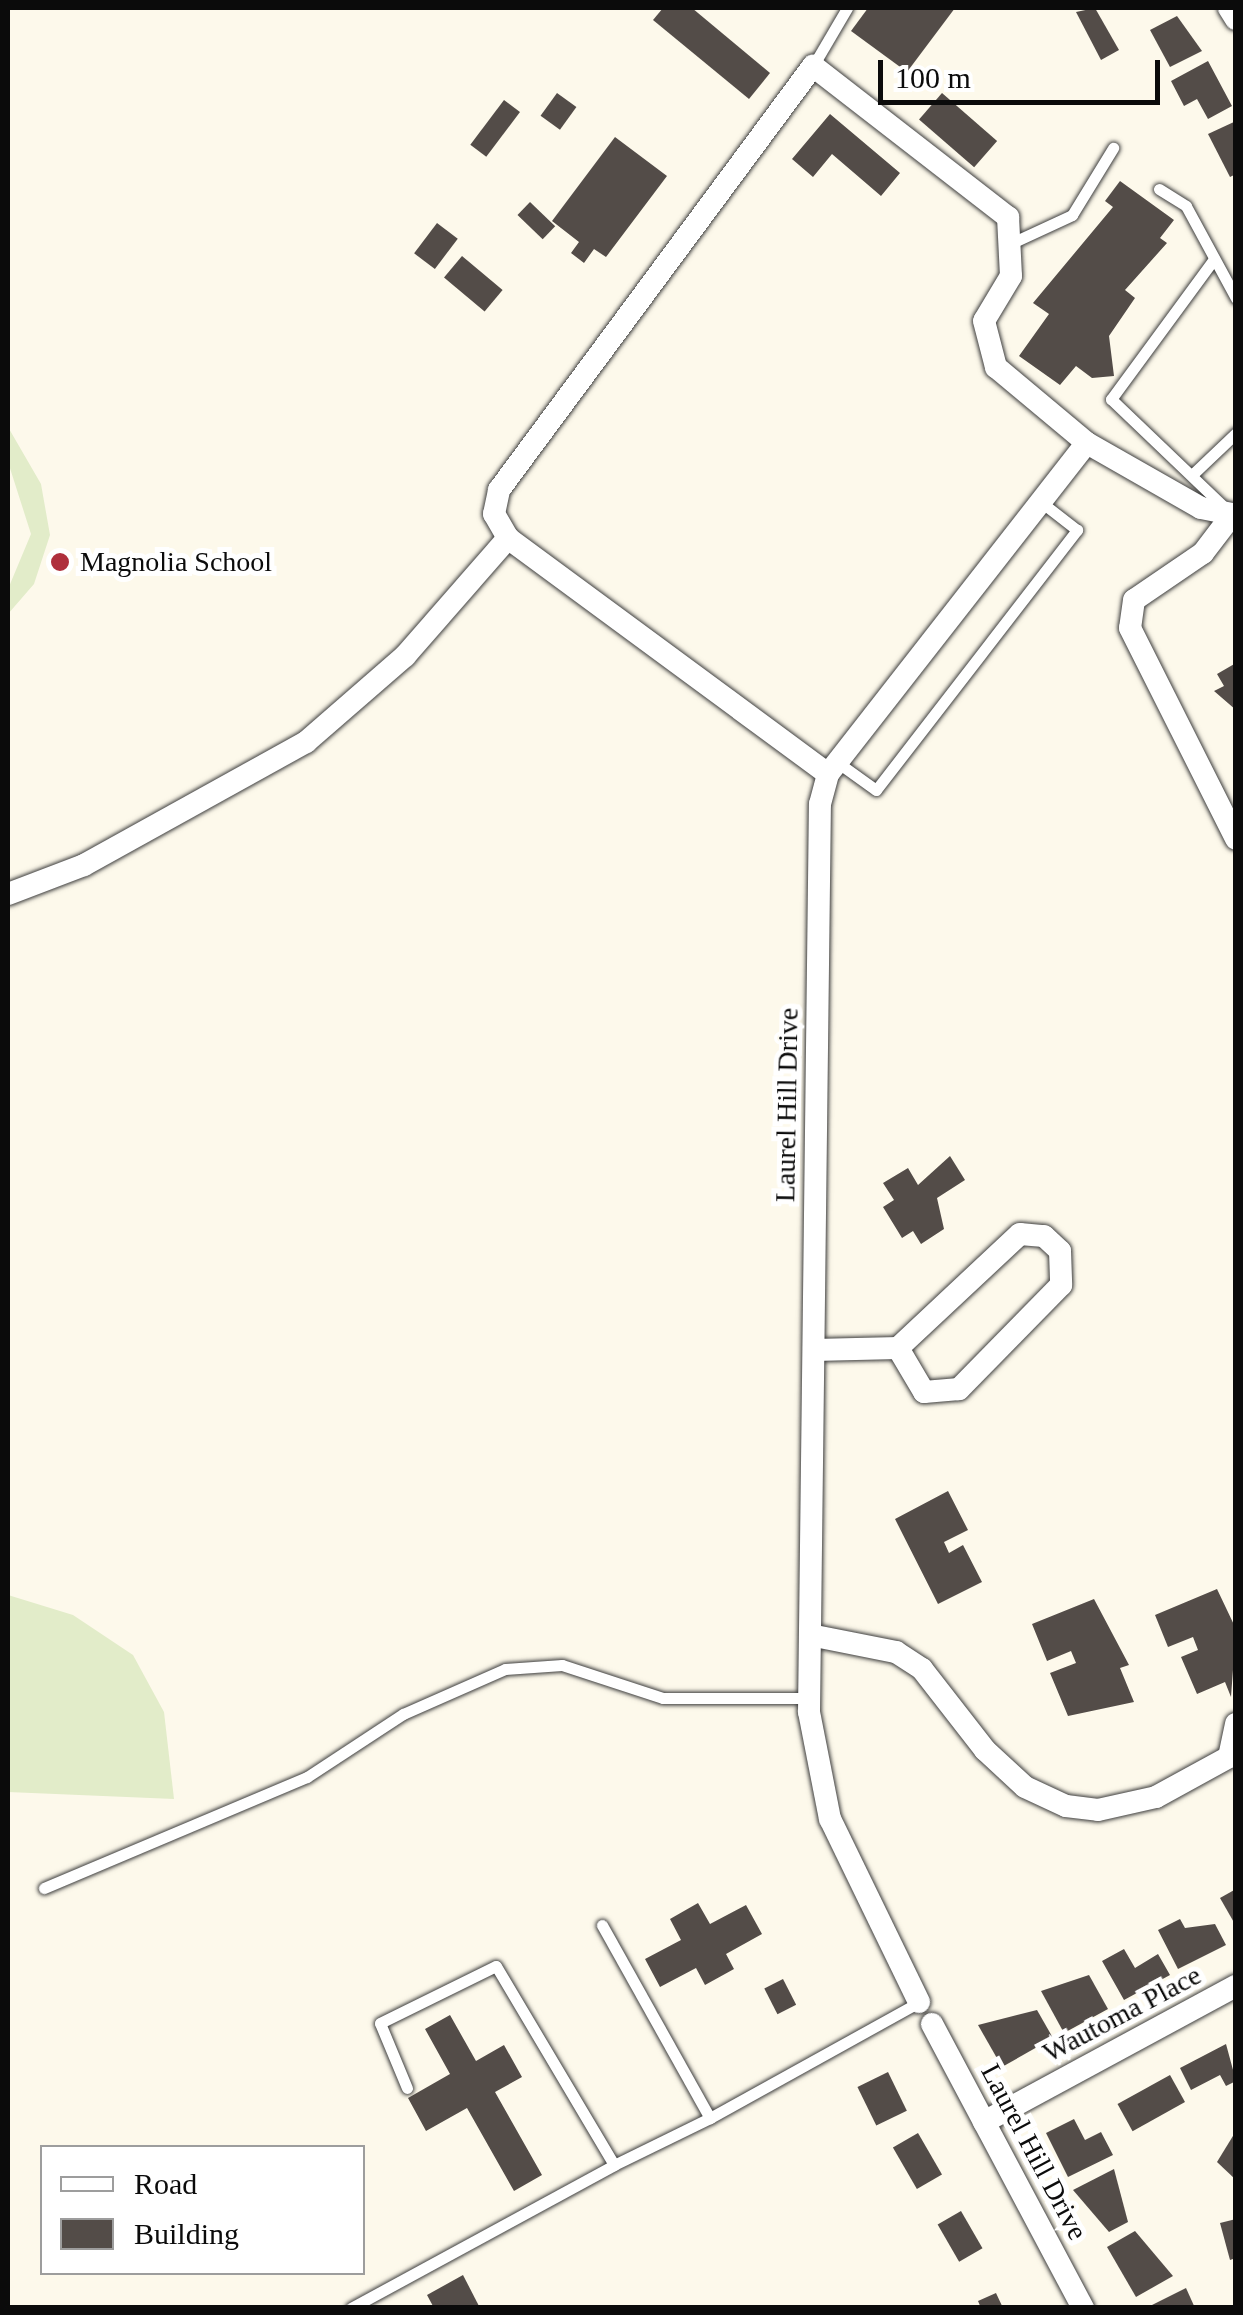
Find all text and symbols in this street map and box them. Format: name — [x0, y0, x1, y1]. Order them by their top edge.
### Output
scale bar — [883, 40, 1166, 102]
text: 100 m — [895, 61, 971, 94]
place label: Magnolia School — [80, 545, 272, 579]
marker: Magnolia School — [49, 551, 71, 573]
street label: Laurel Hill Drive — [769, 1008, 805, 1202]
street label: Wautoma Place — [1037, 1958, 1207, 2070]
street label: Laurel Hill Drive — [974, 2058, 1094, 2246]
legend — [40, 2145, 365, 2275]
text: Road — [134, 2167, 197, 2200]
text: Building — [134, 2217, 239, 2250]

